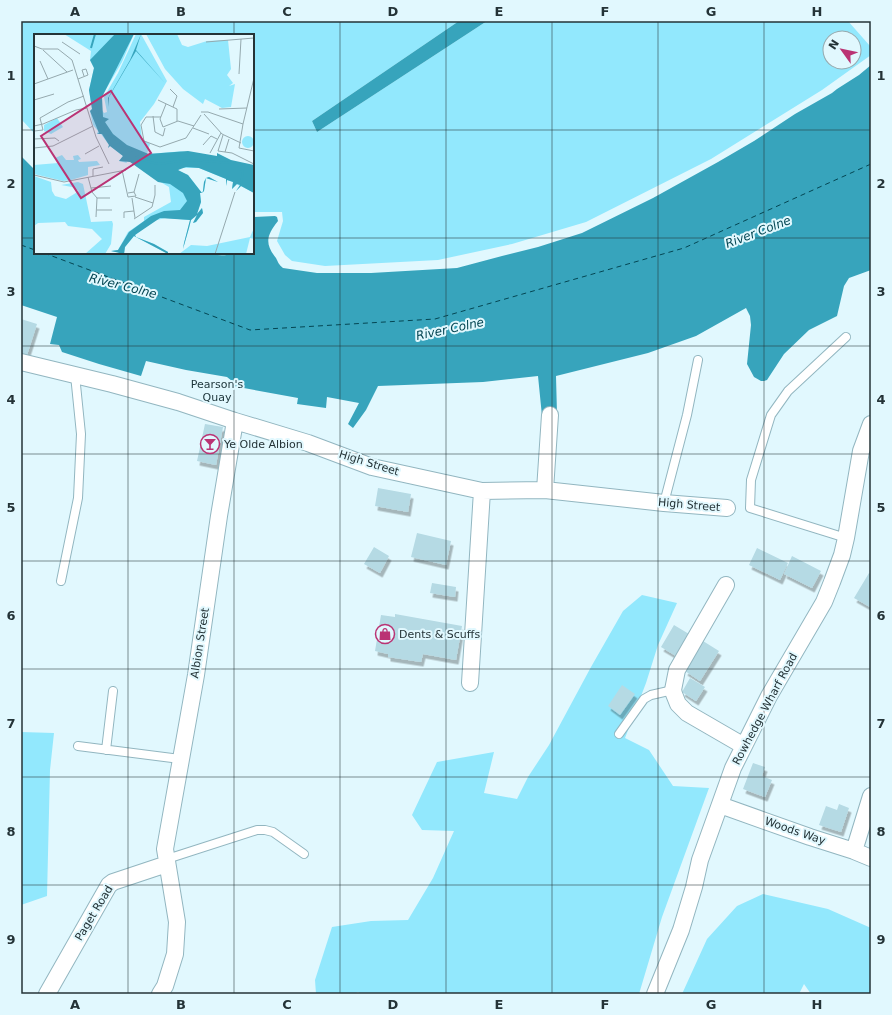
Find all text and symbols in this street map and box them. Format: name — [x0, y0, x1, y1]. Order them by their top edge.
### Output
text: A — [70, 4, 80, 19]
text: B — [176, 4, 186, 19]
text: C — [282, 4, 292, 19]
text: D — [388, 4, 399, 19]
text: E — [495, 4, 503, 19]
text: F — [601, 4, 609, 19]
text: G — [706, 4, 716, 19]
text: H — [812, 4, 822, 19]
north arrow — [822, 30, 862, 70]
inset map — [34, 34, 254, 254]
text: N — [826, 37, 842, 52]
text: 1 — [6, 68, 16, 83]
text: 1 — [876, 68, 886, 83]
text: 2 — [6, 176, 16, 191]
text: 2 — [876, 176, 886, 191]
water label: River Colne — [723, 213, 793, 251]
water label: River Colne — [88, 271, 158, 301]
text: 3 — [6, 284, 16, 299]
text: 3 — [876, 284, 886, 299]
water label: River Colne — [415, 315, 485, 343]
park label: Pearson's Quay — [191, 378, 243, 404]
text: 4 — [6, 392, 16, 407]
text: 4 — [876, 392, 886, 407]
bar icon: Ye Olde Albion — [199, 433, 221, 455]
place label: Ye Olde Albion — [223, 438, 303, 451]
street label: High Street — [337, 448, 401, 479]
street label: High Street — [657, 496, 721, 514]
text: 5 — [6, 500, 16, 515]
text: 5 — [876, 500, 886, 515]
street label: Albion Street — [188, 606, 212, 679]
text: 6 — [6, 608, 16, 623]
text: 6 — [876, 608, 886, 623]
shop icon: Dents & Scuffs — [374, 623, 396, 645]
place label: Dents & Scuffs — [399, 628, 480, 641]
street label: Rowhedge Wharf Road — [730, 651, 800, 767]
text: 7 — [6, 716, 16, 731]
text: 7 — [876, 716, 886, 731]
street label: Woods Way — [763, 815, 828, 848]
text: 8 — [6, 824, 16, 839]
text: 8 — [876, 824, 886, 839]
street label: Paget Road — [72, 883, 116, 943]
text: 9 — [6, 932, 16, 947]
text: 9 — [876, 932, 886, 947]
text: A — [70, 997, 80, 1012]
text: B — [176, 997, 186, 1012]
text: C — [282, 997, 292, 1012]
text: D — [388, 997, 399, 1012]
text: E — [495, 997, 503, 1012]
text: F — [601, 997, 609, 1012]
text: G — [706, 997, 716, 1012]
text: H — [812, 997, 822, 1012]

